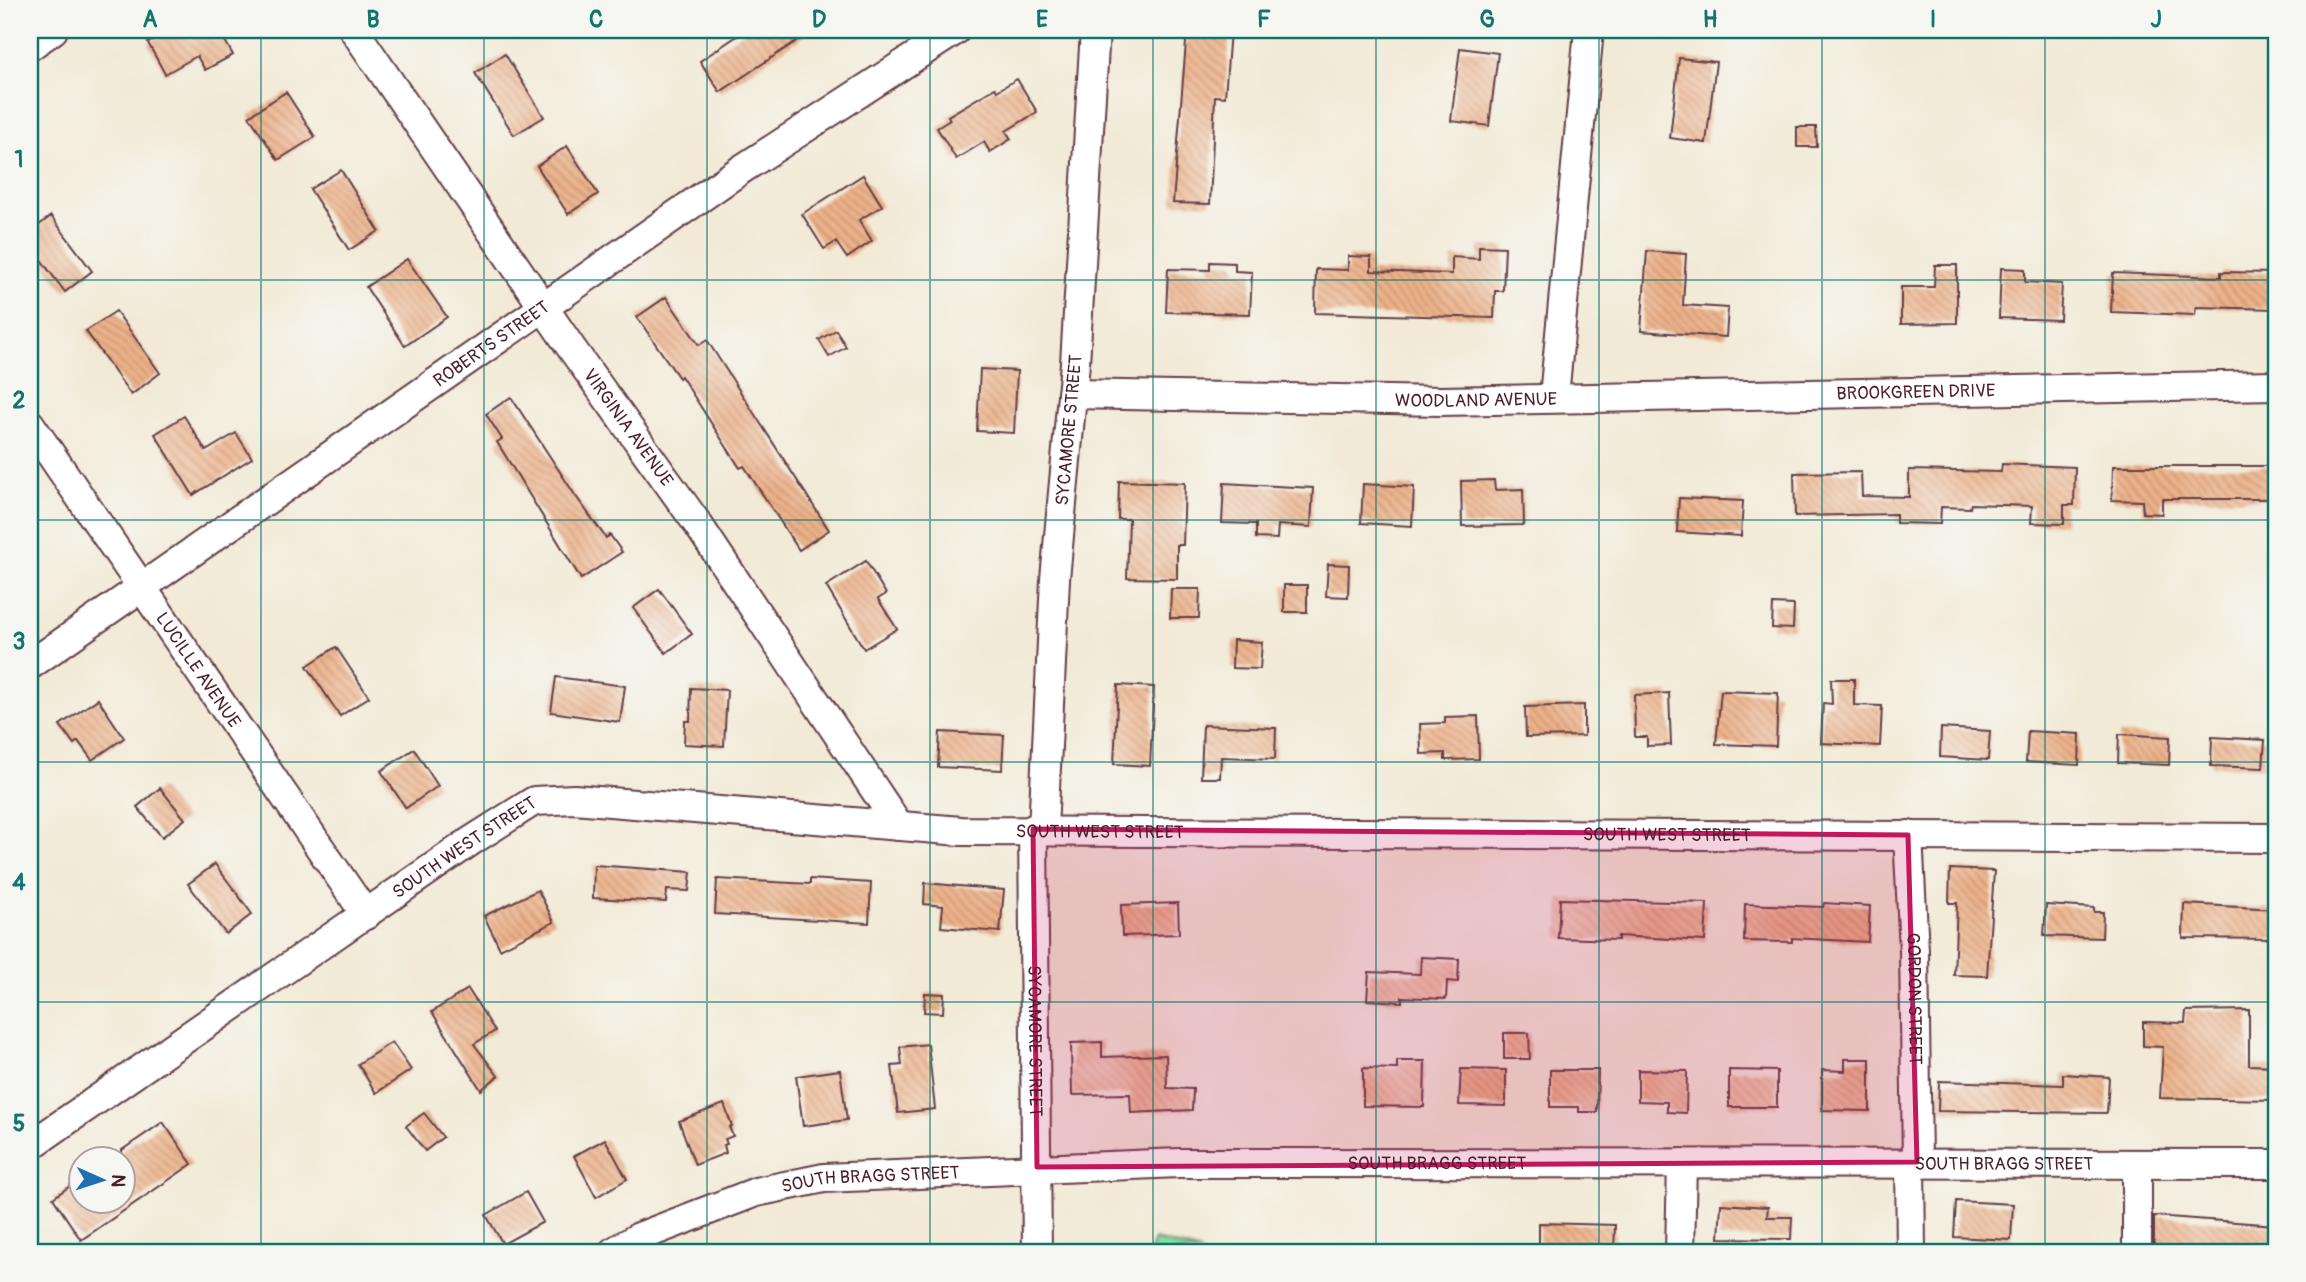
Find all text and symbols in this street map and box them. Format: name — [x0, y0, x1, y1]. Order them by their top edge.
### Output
text: A — [143, 5, 158, 34]
text: B — [366, 5, 380, 34]
text: C — [589, 5, 603, 34]
text: D — [812, 5, 826, 34]
text: E — [1036, 5, 1048, 34]
text: F — [1257, 5, 1271, 34]
text: G — [1479, 5, 1495, 34]
text: H — [1703, 5, 1717, 34]
text: I — [1930, 5, 1936, 34]
text: J — [2150, 5, 2162, 34]
text: 1 — [15, 145, 24, 174]
street label: ROBERTS STREET — [429, 296, 554, 392]
street label: SYCAMORE STREET — [1051, 354, 1087, 506]
street label: VIRGINIA AVENUE — [578, 364, 678, 491]
street label: BROOKGREEN DRIVE — [1836, 379, 1996, 405]
text: 2 — [13, 386, 26, 415]
street label: WOODLAND AVENUE — [1395, 388, 1557, 413]
street label: LUCILLE AVENUE — [150, 608, 246, 732]
text: 3 — [13, 627, 25, 656]
street label: SOUTH WEST STREET — [388, 792, 541, 904]
street label: SOUTH WEST STREET — [1016, 820, 1184, 844]
street label: SOUTH WEST STREET — [1583, 823, 1751, 847]
text: 4 — [12, 868, 26, 897]
street label: GORDON STREET — [1901, 932, 1927, 1065]
street label: SYCAMORE STREET — [1022, 965, 1047, 1117]
text: 5 — [13, 1109, 25, 1138]
north arrow — [66, 1146, 136, 1216]
street label: SOUTH BRAGG STREET — [1347, 1152, 1526, 1175]
street label: SOUTH BRAGG STREET — [1914, 1153, 2093, 1176]
street label: SOUTH BRAGG STREET — [779, 1161, 960, 1198]
text: N — [106, 1174, 130, 1188]

